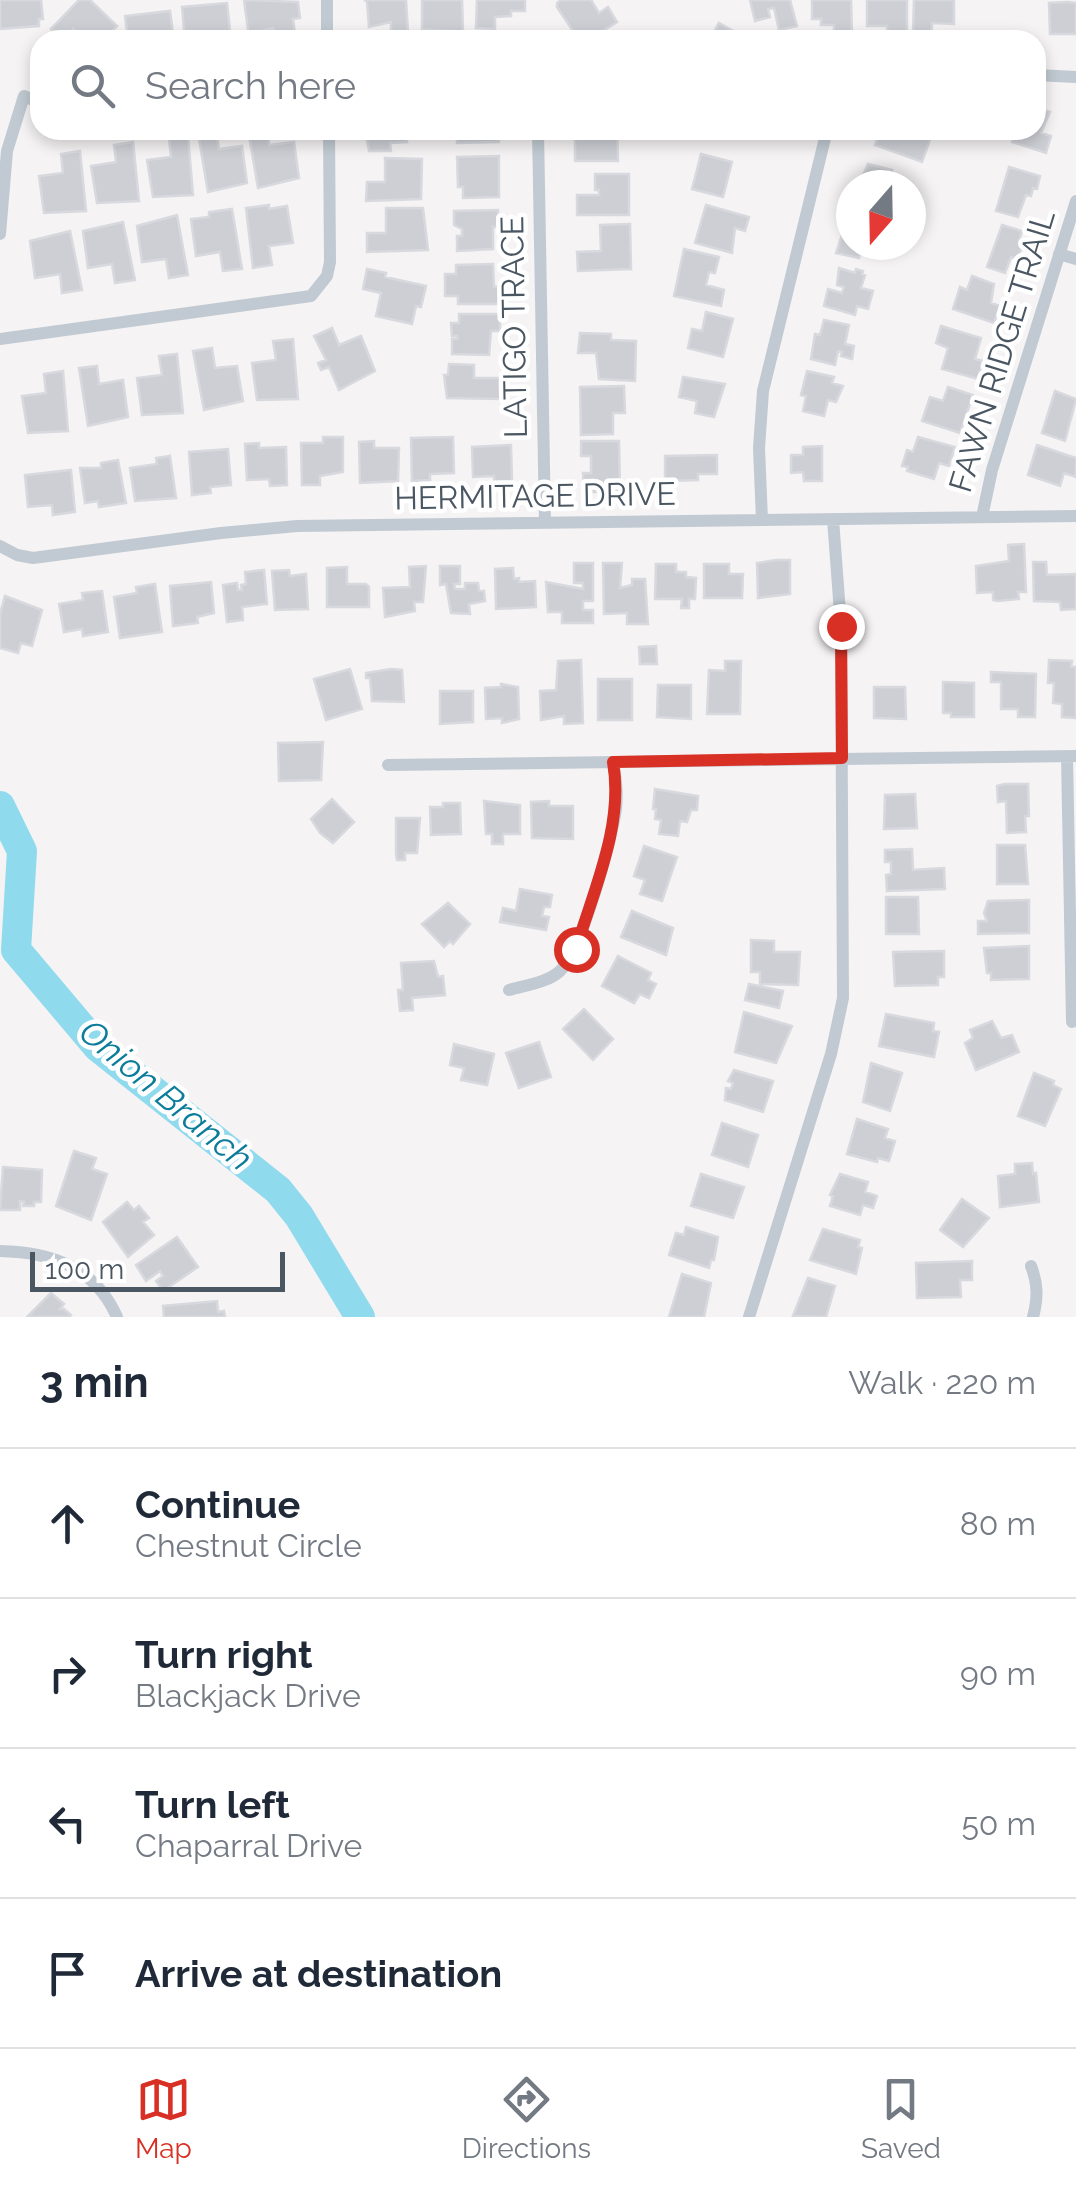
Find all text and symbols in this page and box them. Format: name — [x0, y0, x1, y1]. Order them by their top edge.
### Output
search box — [30, 30, 1046, 140]
icon: search — [65, 58, 120, 113]
text: Search here — [145, 63, 356, 108]
north arrow — [836, 170, 926, 260]
street label: FAWN RIDGE TRAIL — [941, 205, 1062, 496]
street label: LATIGO TRACE — [493, 216, 534, 438]
street label: HERMITAGE DRIVE — [394, 475, 676, 516]
route end — [819, 604, 865, 650]
route start — [554, 927, 600, 973]
water label: Onion Branch — [72, 1010, 261, 1179]
scale bar — [30, 1247, 285, 1292]
text: 100 m — [45, 1253, 124, 1286]
text: 3 min — [40, 1358, 149, 1407]
text: Walk · 220 m — [848, 1364, 1036, 1401]
text: Continue — [135, 1482, 300, 1527]
icon: ahead — [40, 1496, 95, 1551]
text: 80 m — [960, 1505, 1036, 1542]
text: Chestnut Circle — [135, 1527, 362, 1564]
text: Turn right — [135, 1632, 312, 1677]
icon: right — [40, 1646, 95, 1701]
text: 90 m — [960, 1655, 1036, 1692]
text: Blackjack Drive — [135, 1677, 361, 1714]
text: Turn left — [135, 1782, 290, 1827]
icon: left — [40, 1796, 95, 1851]
text: 50 m — [961, 1805, 1036, 1842]
text: Chaparral Drive — [135, 1827, 362, 1864]
icon: arrive — [40, 1946, 95, 2001]
text: Arrive at destination — [135, 1951, 502, 1996]
tab: Map — [135, 2072, 192, 2165]
tab: Directions — [462, 2072, 591, 2165]
tab: Saved — [861, 2072, 941, 2165]

